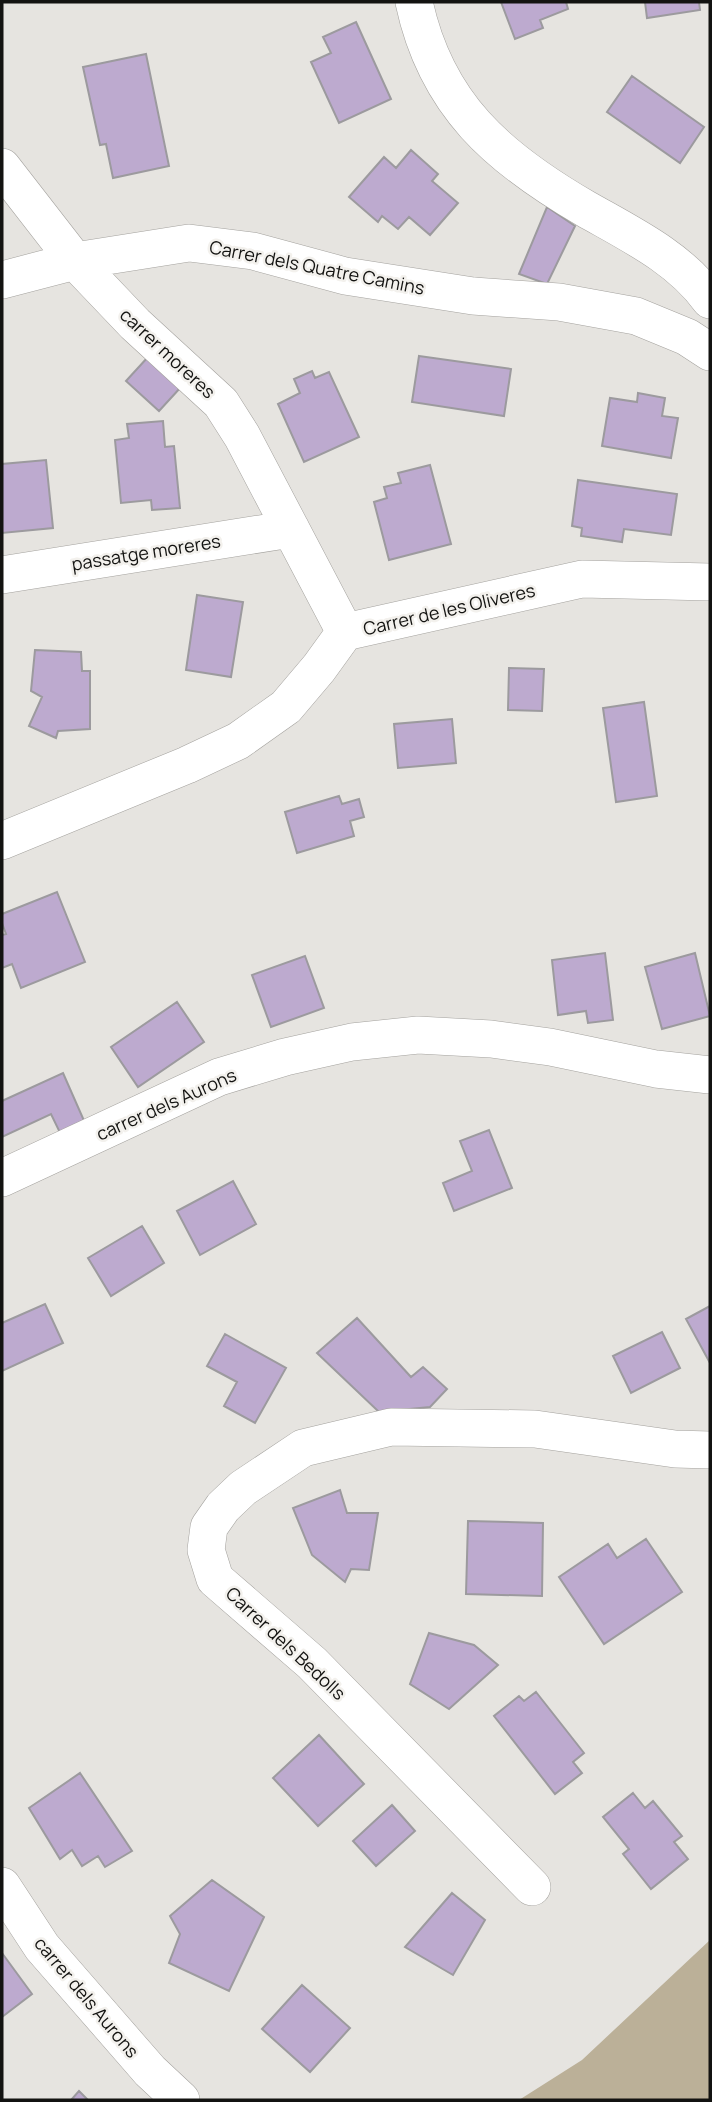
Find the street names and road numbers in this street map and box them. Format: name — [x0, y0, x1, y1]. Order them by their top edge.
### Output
street label: Carrer dels Quatre Camins — [207, 234, 427, 300]
street label: carrer moreres — [115, 303, 221, 403]
street label: passatge moreres — [70, 528, 222, 576]
street label: Carrer de les Oliveres — [361, 578, 537, 640]
street label: carrer dels Aurons — [92, 1062, 240, 1146]
street label: Carrer dels Bedolls — [221, 1581, 351, 1705]
street label: carrer dels Aurons — [29, 1931, 145, 2063]

